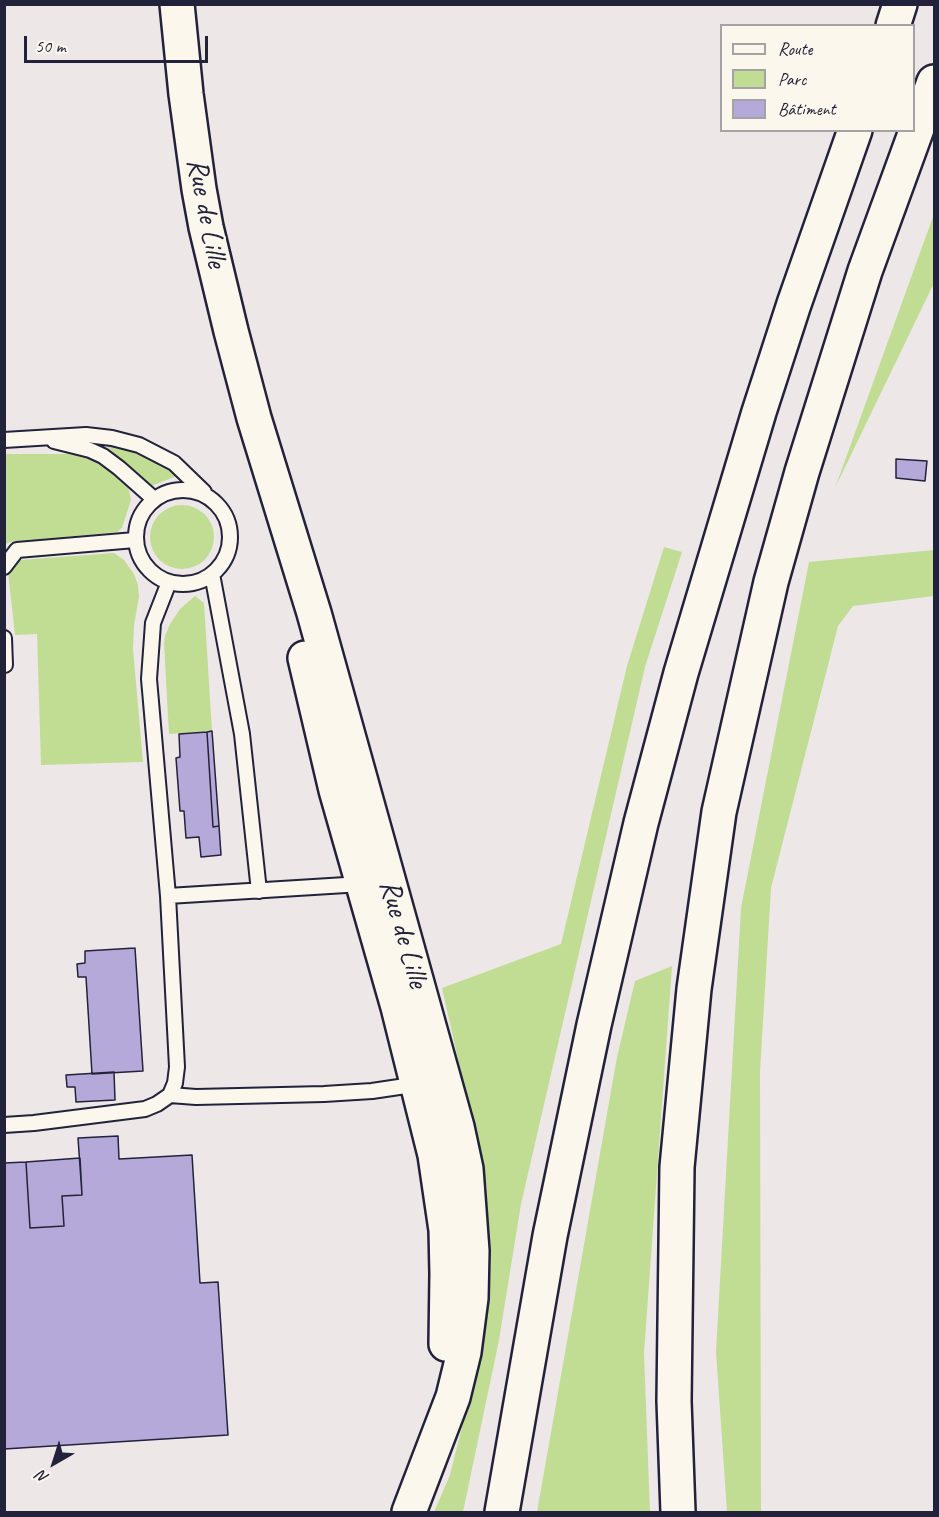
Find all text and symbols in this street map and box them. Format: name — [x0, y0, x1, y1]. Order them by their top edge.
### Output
scale bar — [27, 24, 212, 62]
legend — [720, 24, 915, 132]
text: 50 m — [35, 35, 66, 57]
text: Route — [778, 38, 812, 60]
text: Parc — [778, 68, 806, 90]
text: Bâtiment — [778, 98, 836, 120]
street label: Rue de Lille — [178, 155, 234, 271]
street label: Rue de Lille — [370, 876, 436, 992]
north arrow — [24, 1433, 84, 1493]
text: N — [33, 1466, 53, 1488]

